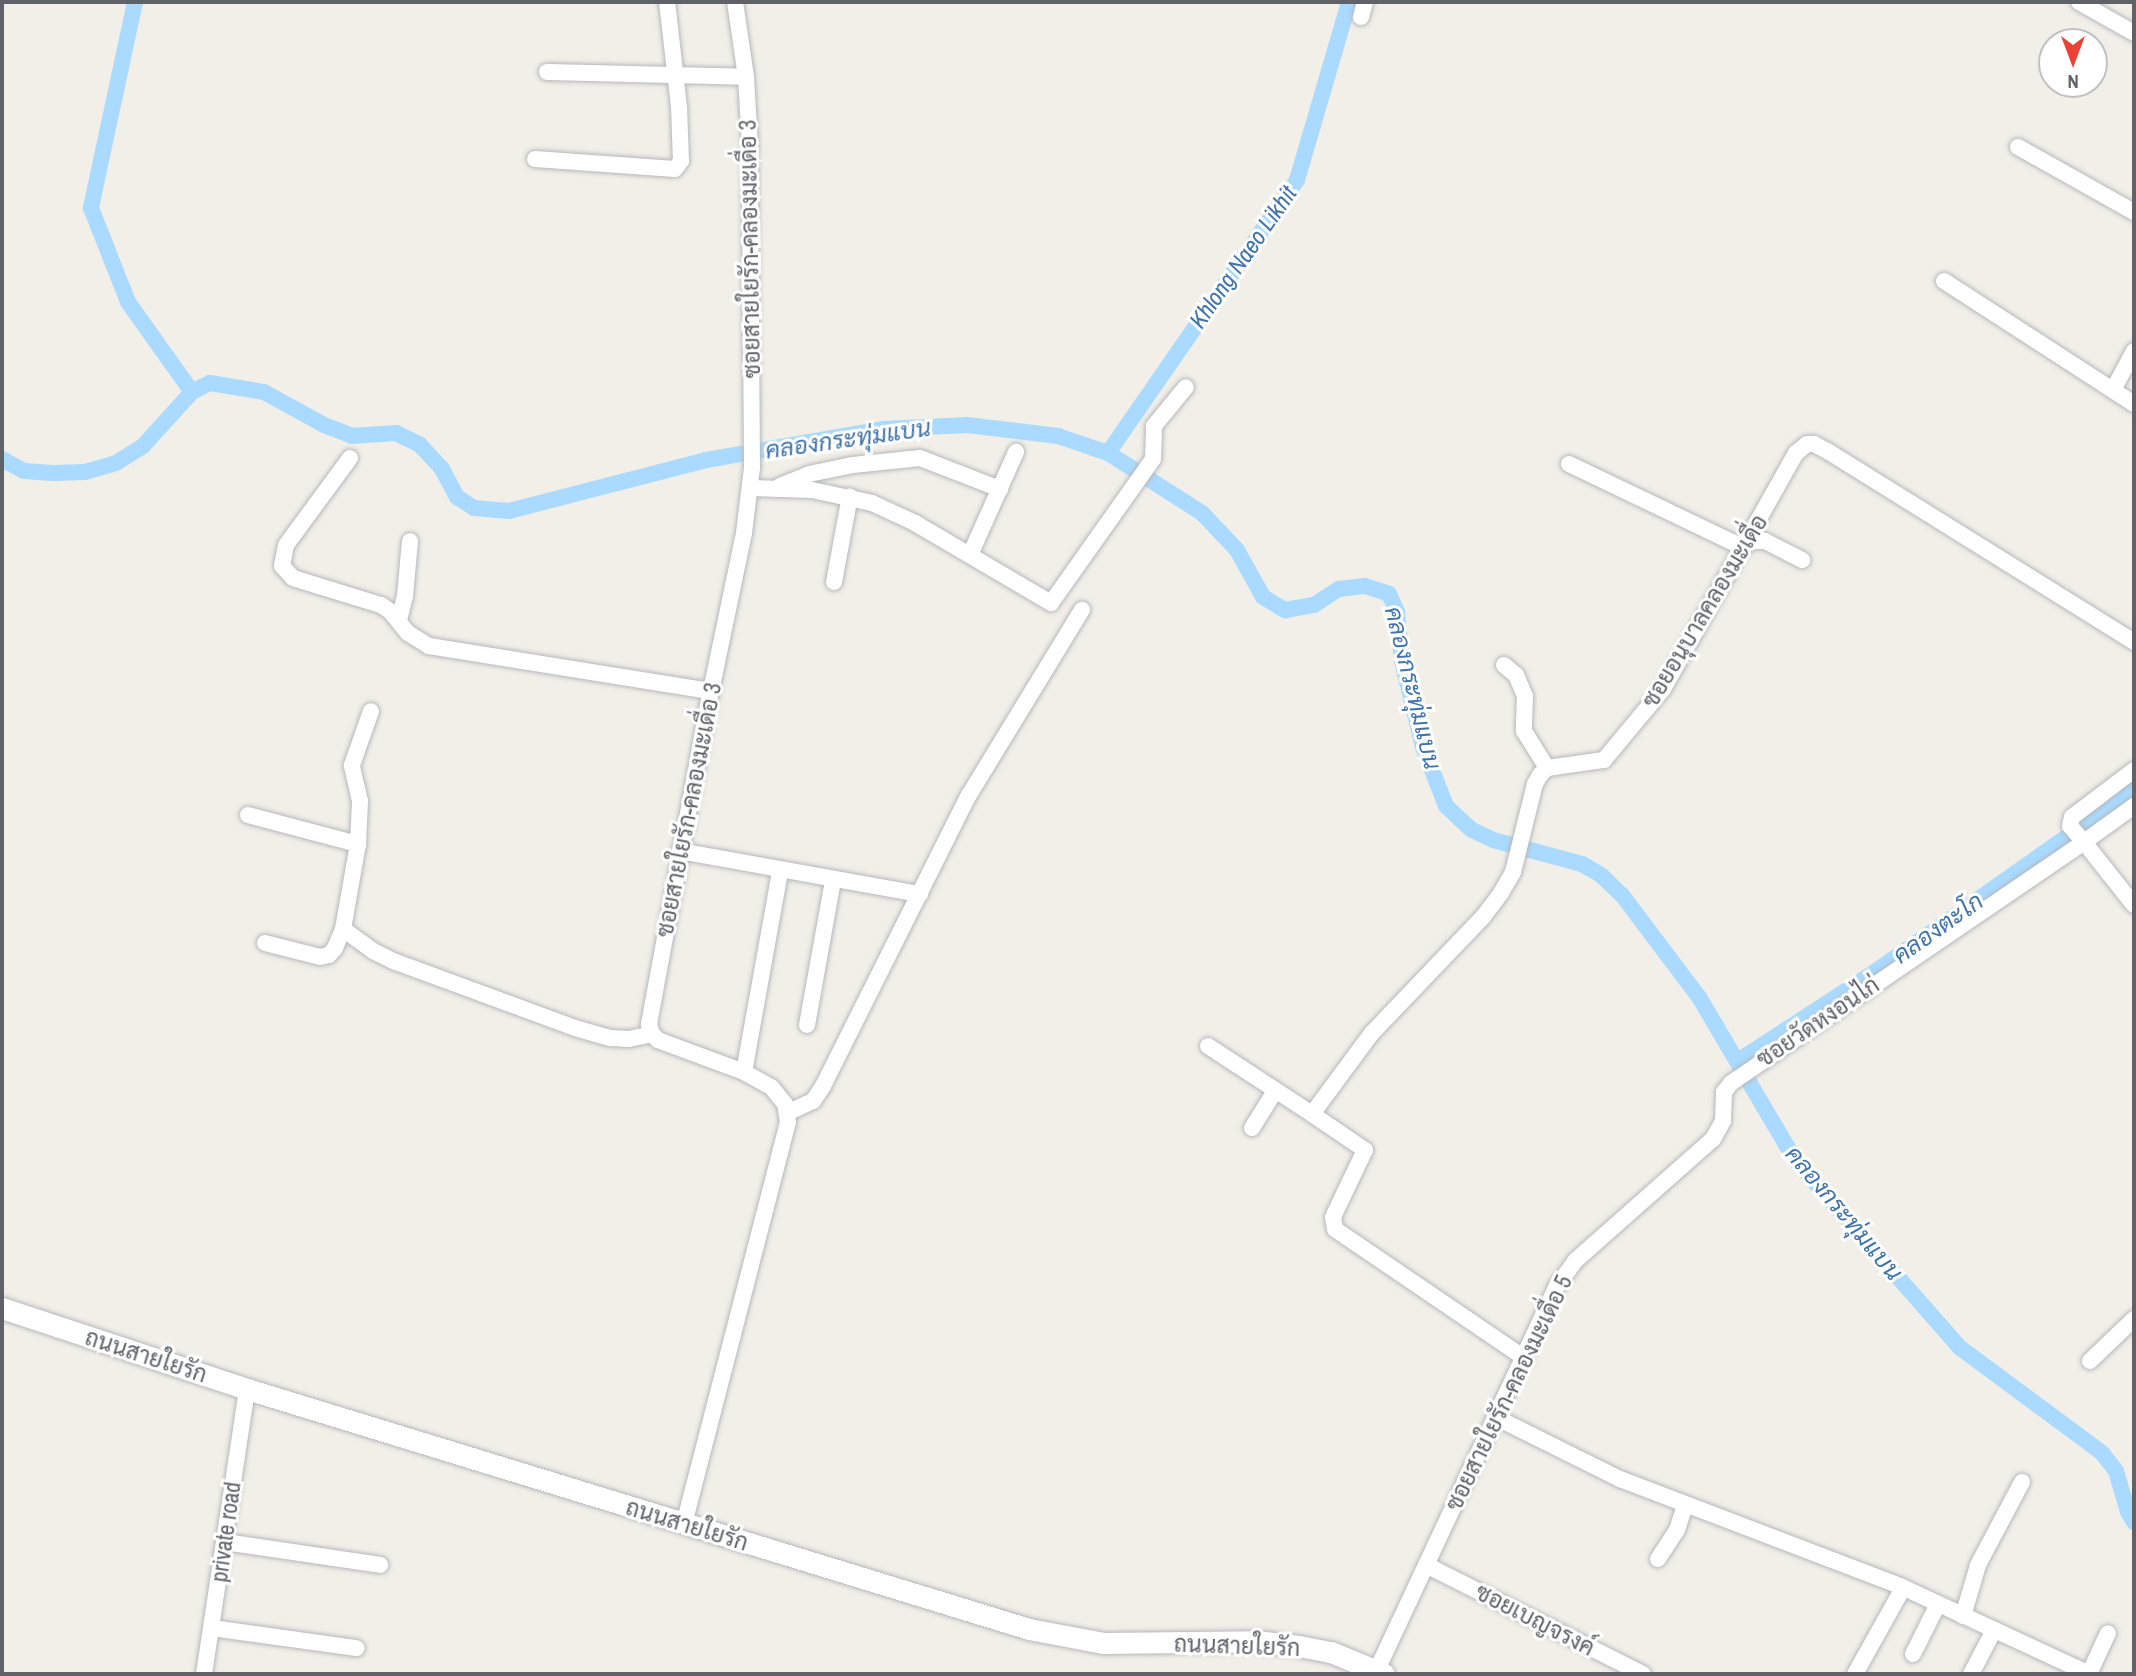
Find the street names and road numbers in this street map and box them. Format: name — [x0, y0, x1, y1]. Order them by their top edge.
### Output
street label: ซอยสายใยรัก-คลองมะเดื่อ 3 — [734, 120, 766, 378]
street label: ซอยอนุบาลคลองมะเดื่อ — [1636, 510, 1774, 712]
street label: ซอยสายใยรัก-คลองมะเดื่อ 3 — [651, 680, 727, 940]
street label: ซอยวัดหงอนไก่ — [1752, 971, 1884, 1073]
street label: ซอยสายใยรัก-คลองมะเดื่อ 5 — [1440, 1271, 1578, 1515]
street label: ถนนสายใยรัก — [82, 1323, 210, 1389]
street label: private road — [205, 1480, 247, 1584]
street label: ถนนสายใยรัก — [622, 1493, 752, 1557]
street label: ซอยเบญจรงค์ — [1471, 1578, 1599, 1662]
street label: ถนนสายใยรัก — [1173, 1630, 1301, 1662]

